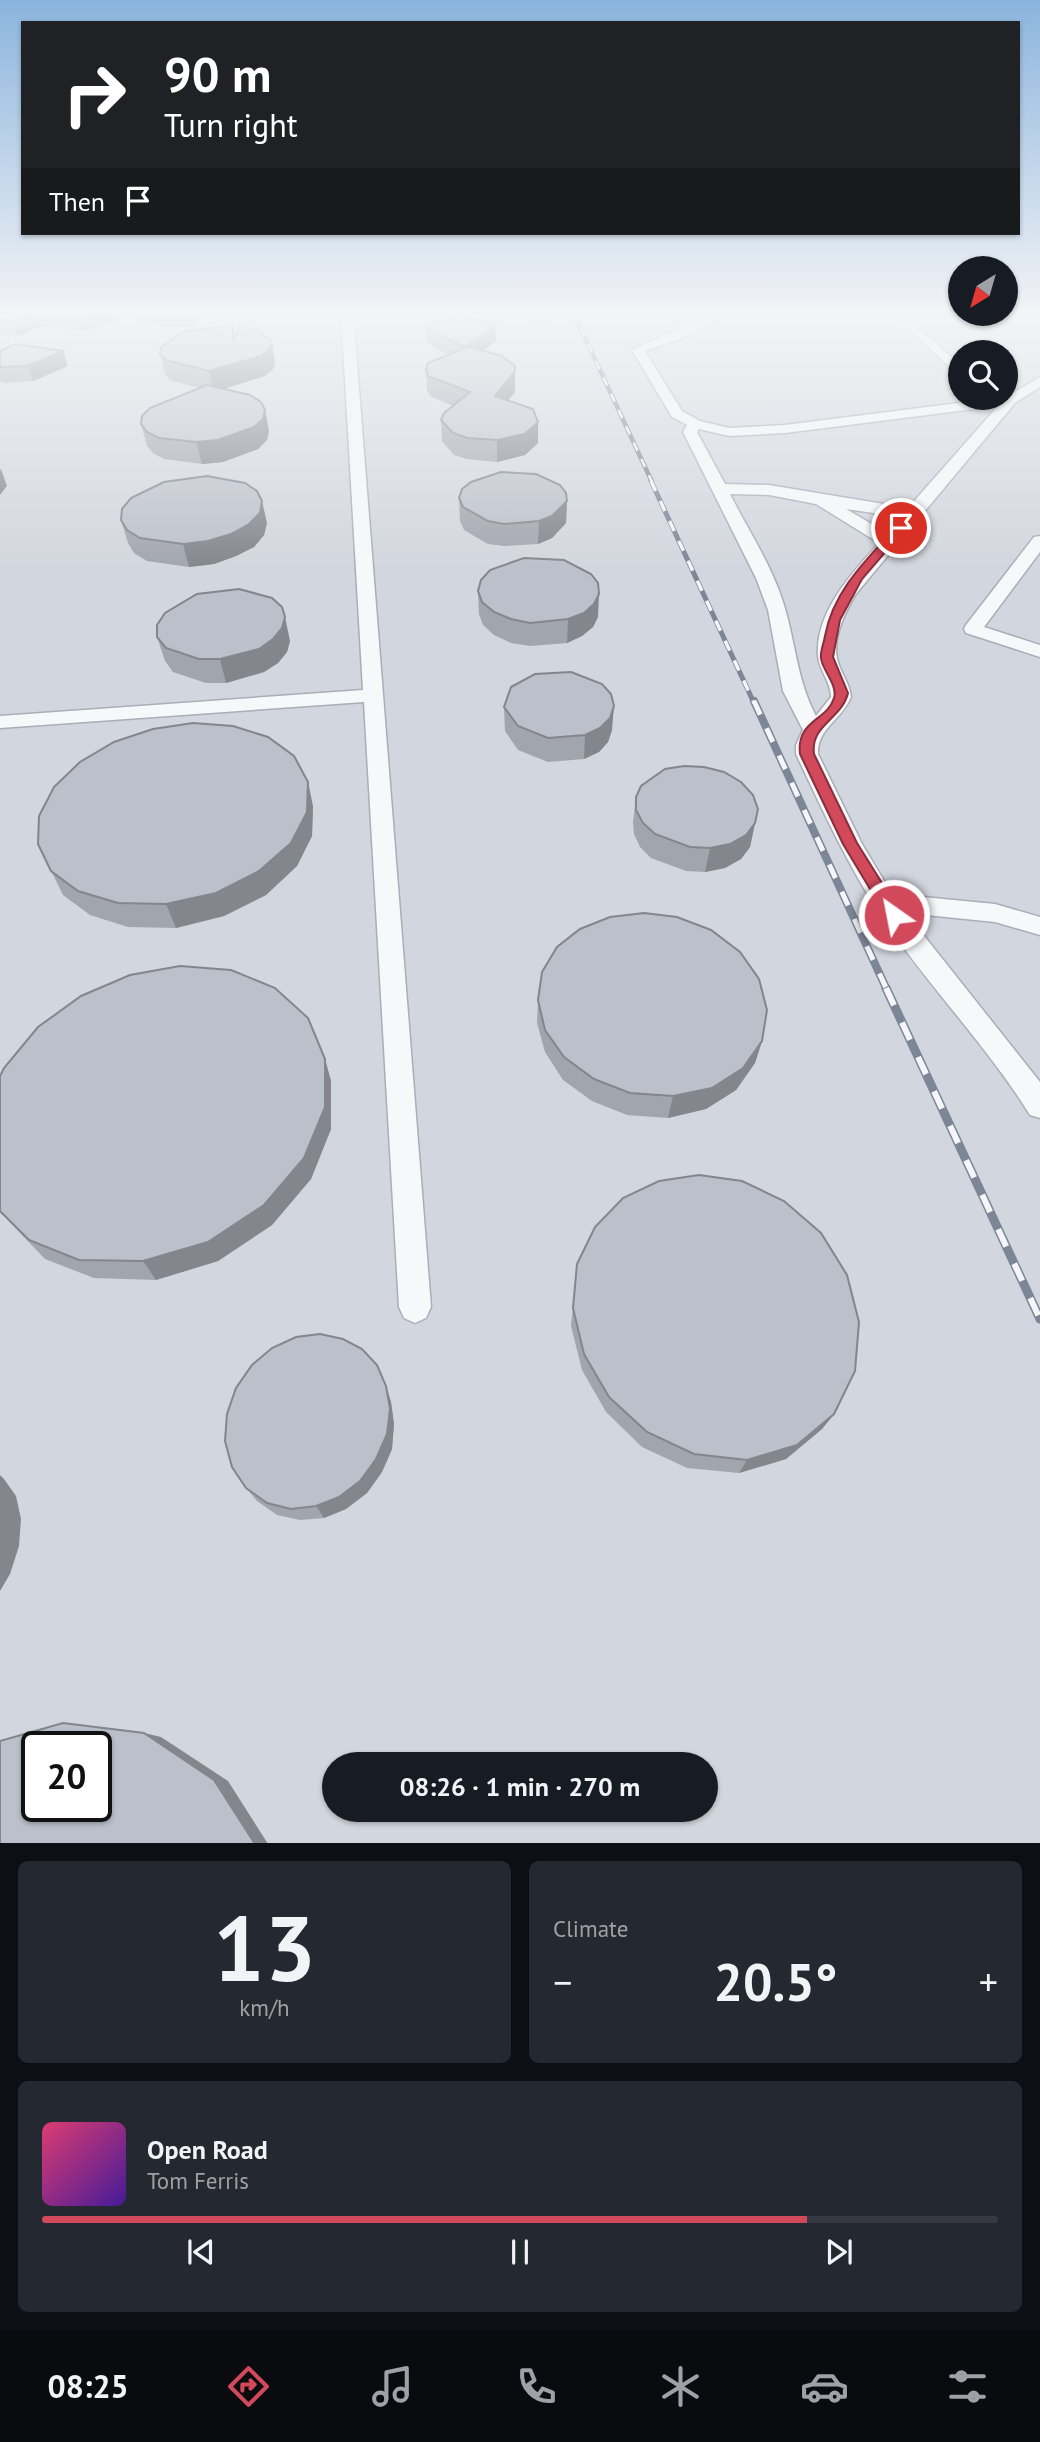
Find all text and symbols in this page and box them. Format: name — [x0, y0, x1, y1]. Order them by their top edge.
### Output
text: 90 m — [164, 42, 271, 106]
icon: right — [49, 49, 140, 140]
text: Turn right — [164, 104, 298, 146]
icon: arrive — [119, 182, 157, 220]
text: Then — [49, 185, 105, 218]
north arrow — [948, 256, 1018, 326]
map controls — [948, 256, 1018, 410]
button: search — [948, 340, 1018, 410]
pin — [871, 498, 931, 558]
icon: arrive — [882, 509, 920, 547]
position arrow — [857, 878, 931, 952]
speed limit sign: 20 — [21, 1731, 112, 1822]
text: 08:26 · 1 min · 270 m — [400, 1770, 640, 1803]
text: 13 — [213, 1888, 316, 2006]
text: Climate — [553, 1914, 628, 1943]
text: 20.5° — [714, 1948, 837, 2015]
text: − — [553, 1957, 572, 2006]
text: + — [979, 1957, 998, 2006]
text: km/h — [239, 1993, 290, 2022]
text: Open Road — [147, 2133, 268, 2166]
text: Tom Ferris — [147, 2166, 249, 2195]
icon: previous — [182, 2233, 220, 2271]
icon: pause — [501, 2233, 539, 2271]
icon: next — [820, 2233, 858, 2271]
icon: directions — [224, 2362, 273, 2411]
icon: music — [368, 2362, 417, 2411]
icon: phone — [512, 2362, 561, 2411]
icon: climate — [656, 2362, 705, 2411]
icon: car — [800, 2362, 849, 2411]
icon: filters — [943, 2362, 992, 2411]
text: 08:25 — [47, 2365, 129, 2407]

